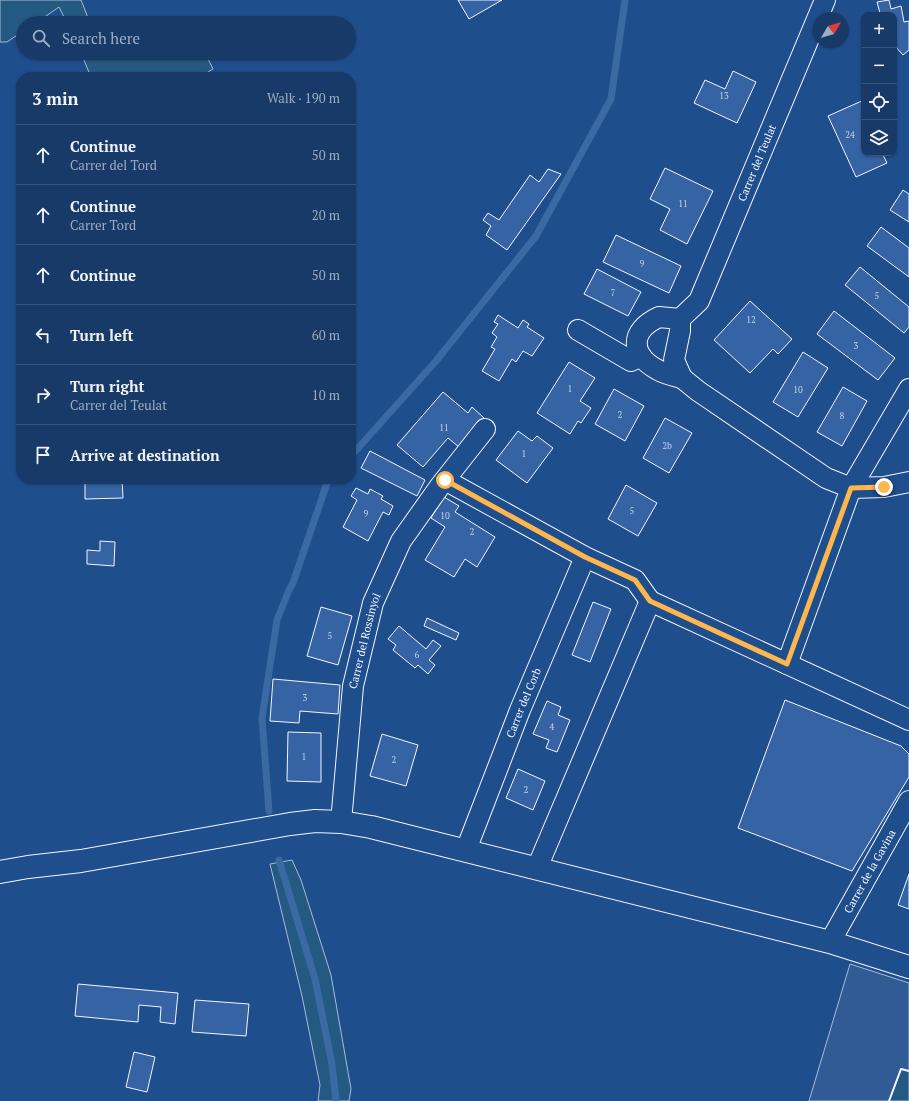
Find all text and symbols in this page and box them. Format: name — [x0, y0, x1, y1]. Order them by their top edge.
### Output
north arrow — [813, 12, 849, 48]
map controls — [861, 12, 897, 156]
button: + — [861, 12, 897, 48]
search box — [16, 16, 356, 60]
icon: search — [30, 27, 52, 49]
text: Search here — [62, 28, 140, 48]
button: − — [861, 48, 897, 84]
button: locate — [861, 84, 897, 120]
text: 3 min — [32, 87, 79, 110]
text: Walk · 190 m — [267, 89, 340, 107]
house number: 13 — [719, 90, 729, 102]
button: layers — [861, 120, 897, 156]
street label: Carrer del Teulat — [735, 122, 779, 203]
house number: 24 — [845, 129, 855, 141]
text: Continue — [70, 136, 136, 156]
icon: ahead — [32, 144, 54, 166]
text: 50 m — [312, 146, 340, 164]
text: Carrer del Tord — [70, 156, 157, 174]
text: Continue — [70, 196, 136, 216]
house number: 11 — [678, 198, 688, 210]
icon: ahead — [32, 204, 54, 226]
text: 20 m — [312, 206, 340, 224]
text: Carrer Tord — [70, 216, 136, 234]
house number: 9 — [640, 258, 645, 270]
icon: ahead — [32, 264, 54, 286]
text: Continue — [70, 265, 136, 285]
text: 50 m — [312, 266, 340, 284]
house number: 7 — [611, 287, 616, 299]
house number: 5 — [875, 290, 880, 302]
house number: 12 — [746, 314, 756, 326]
icon: left — [32, 324, 54, 346]
text: Turn left — [70, 325, 134, 345]
text: 60 m — [312, 326, 340, 344]
house number: 3 — [854, 340, 859, 352]
text: Turn right — [70, 376, 145, 396]
house number: 1 — [568, 383, 572, 395]
icon: right — [32, 384, 54, 406]
house number: 10 — [793, 384, 803, 396]
text: 10 m — [312, 386, 340, 404]
text: Carrer del Teulat — [70, 396, 167, 414]
house number: 2 — [618, 409, 623, 421]
house number: 8 — [840, 410, 845, 422]
house number: 11 — [439, 422, 449, 434]
house number: 2b — [662, 440, 672, 452]
icon: arrive — [32, 444, 54, 466]
text: Arrive at destination — [70, 445, 220, 465]
house number: 1 — [522, 448, 526, 460]
route start — [436, 471, 454, 489]
route end — [875, 478, 893, 496]
house number: 5 — [630, 505, 635, 517]
house number: 9 — [364, 508, 369, 520]
house number: 10 — [440, 510, 450, 522]
house number: 2 — [470, 526, 475, 538]
street label: Carrer del Rossinyol — [346, 591, 384, 690]
house number: 5 — [328, 630, 333, 642]
house number: 6 — [415, 649, 420, 661]
street label: Carrer del Corb — [503, 666, 544, 740]
house number: 3 — [303, 692, 308, 704]
house number: 4 — [550, 721, 555, 733]
house number: 1 — [302, 751, 306, 763]
house number: 2 — [392, 754, 397, 766]
house number: 2 — [524, 784, 529, 796]
street label: Carrer de la Gavina — [841, 827, 899, 916]

